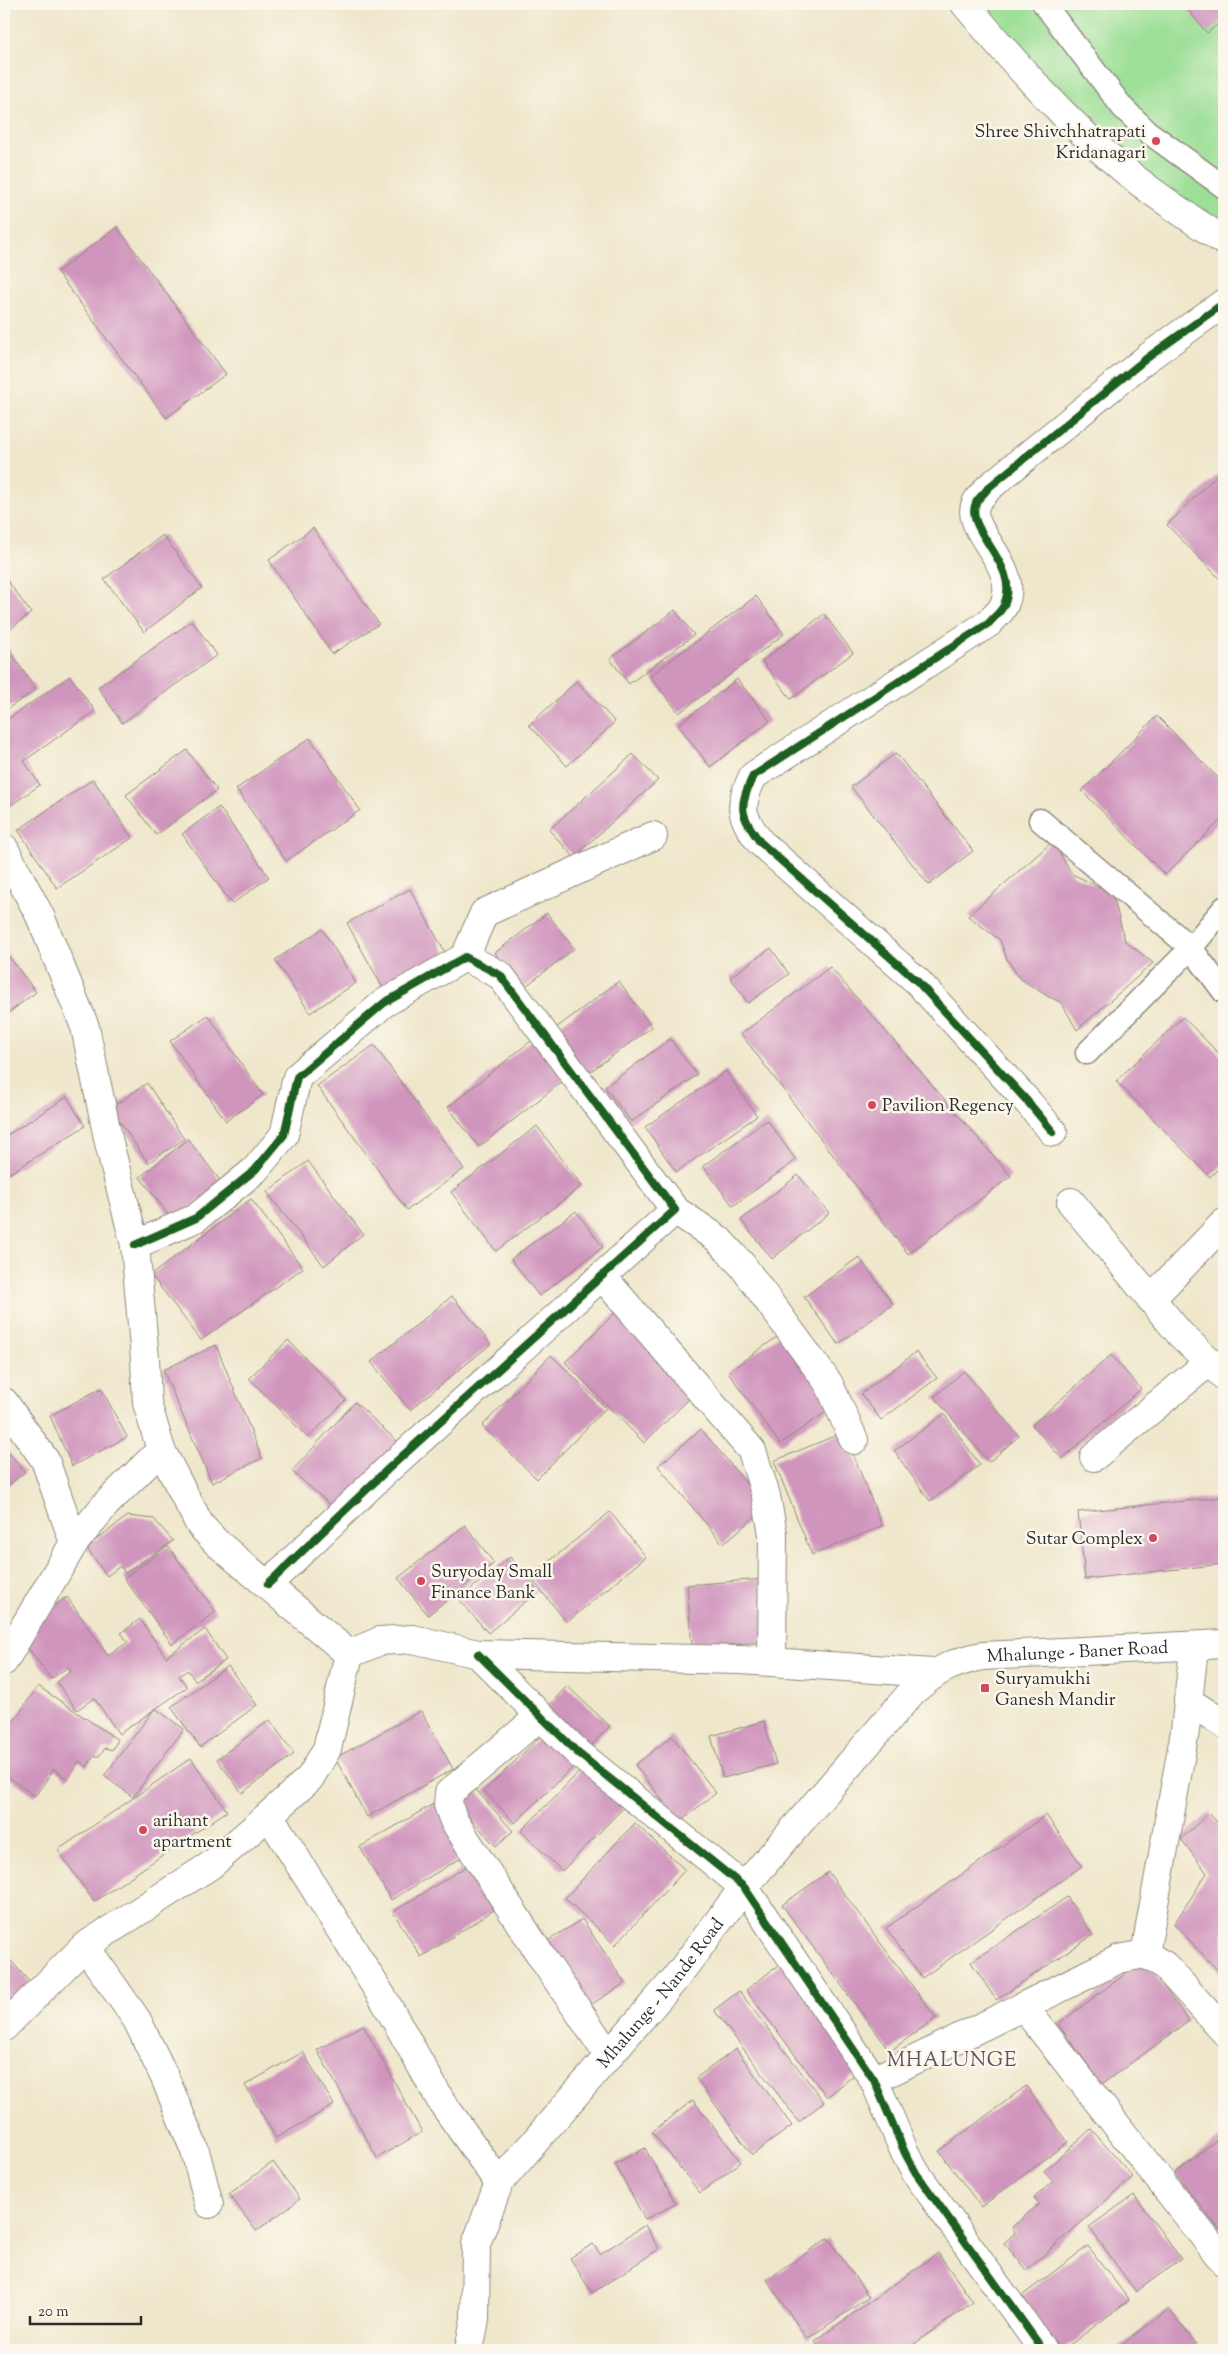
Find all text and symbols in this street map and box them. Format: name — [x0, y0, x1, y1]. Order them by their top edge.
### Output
place label: Shree Shivchhatrapati Kridanagari — [975, 120, 1146, 167]
marker: Shree Shivchhatrapati Kridanagari — [1150, 135, 1162, 147]
place label: Pavilion Regency — [882, 1094, 1014, 1120]
marker: Pavilion Regency — [866, 1099, 878, 1111]
place label: Sutar Complex — [1026, 1527, 1143, 1553]
marker: Sutar Complex — [1147, 1532, 1159, 1544]
place label: Suryoday Small Finance Bank — [431, 1560, 552, 1607]
marker: Suryoday Small Finance Bank — [415, 1575, 427, 1587]
street label: Mhalunge - Baner Road — [986, 1636, 1169, 1671]
place label: Suryamukhi Ganesh Mandir — [995, 1667, 1116, 1714]
marker: Suryamukhi Ganesh Mandir — [979, 1682, 991, 1694]
place label: arihant apartment — [153, 1809, 232, 1856]
marker: arihant apartment — [137, 1824, 149, 1836]
street label: Mhalunge - Nande Road — [592, 1913, 731, 2075]
district label: MHALUNGE — [887, 2047, 1017, 2076]
scale bar — [30, 2294, 141, 2326]
text: 20 m — [38, 2302, 69, 2323]

